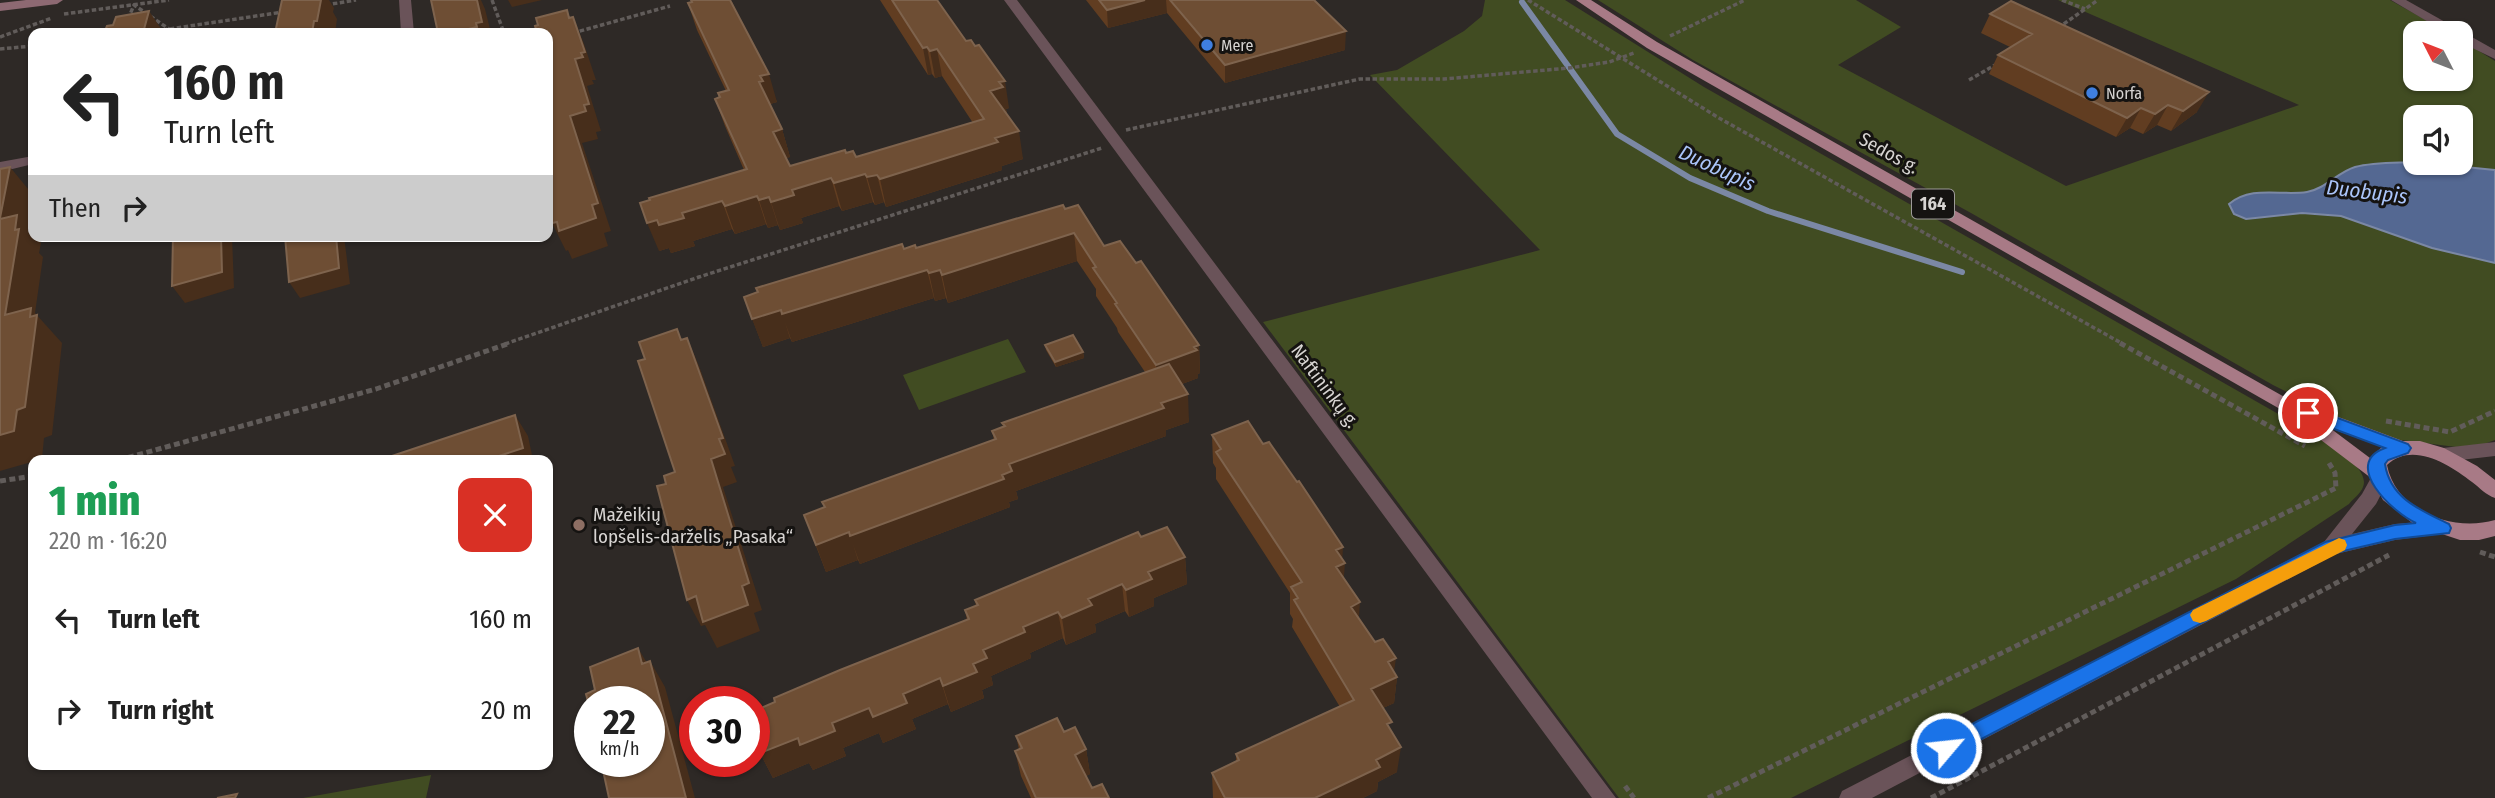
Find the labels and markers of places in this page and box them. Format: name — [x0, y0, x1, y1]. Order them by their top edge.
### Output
place label: Mere — [1221, 36, 1253, 55]
marker: Mere — [1199, 37, 1215, 53]
place label: Norfa — [2106, 84, 2142, 103]
marker: Norfa — [2084, 85, 2100, 101]
pin — [2278, 383, 2338, 443]
place label: Mažeikių lopšelis-darželis „Pasaka“ — [593, 503, 793, 548]
marker: Mažeikių lopšelis-darželis „Pasaka“ — [571, 517, 587, 533]

